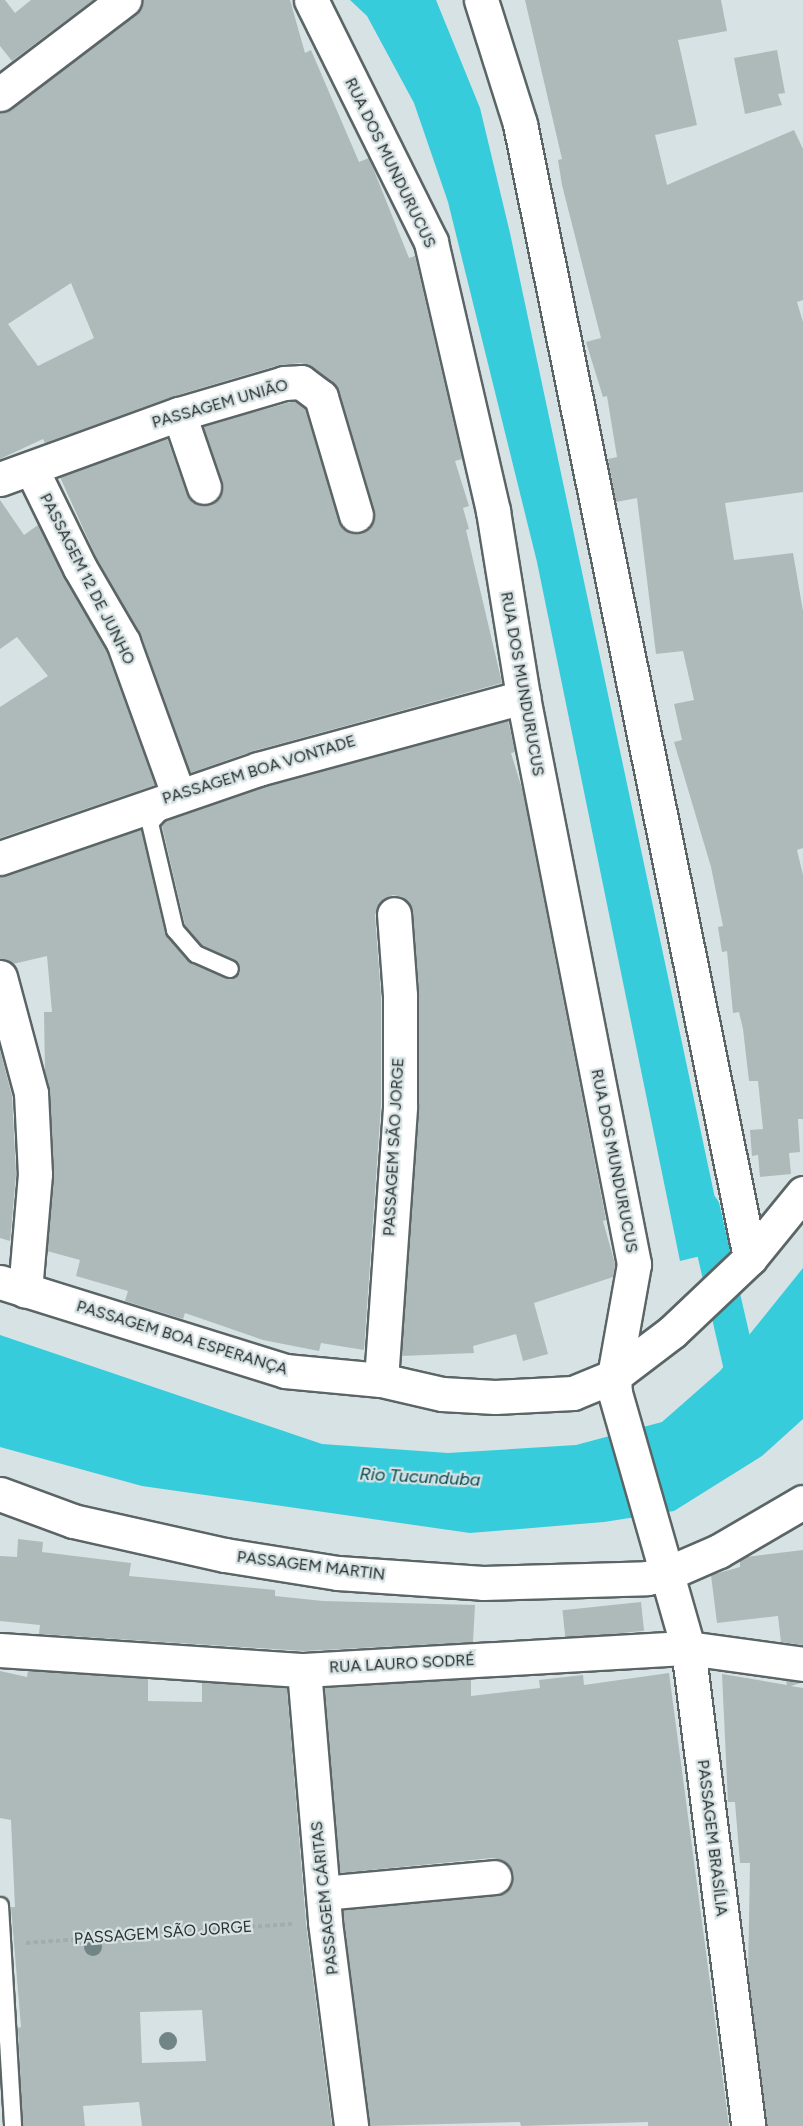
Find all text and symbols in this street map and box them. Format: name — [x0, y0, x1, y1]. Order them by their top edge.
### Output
street label: RUA DOS MUNDURUCUS — [340, 75, 440, 251]
street label: PASSAGEM UNIÃO — [150, 375, 290, 433]
street label: PASSAGEM 12 DE JUNHO — [35, 490, 139, 668]
street label: RUA DOS MUNDURUCUS — [496, 590, 548, 778]
street label: PASSAGEM BOA VONTADE — [160, 731, 358, 809]
street label: PASSAGEM SÃO JORGE — [380, 1057, 408, 1237]
street label: RUA DOS MUNDURUCUS — [587, 1067, 641, 1255]
street label: PASSAGEM BOA ESPERANÇA — [74, 1297, 290, 1379]
water label: Rio Tucunduba — [359, 1463, 481, 1491]
street label: PASSAGEM MARTIN — [236, 1547, 386, 1585]
street label: RUA LAURO SODRÉ — [329, 1651, 475, 1677]
street label: PASSAGEM BRASÍLIA — [693, 1759, 731, 1917]
street label: PASSAGEM CÁRITAS — [307, 1820, 343, 1976]
street label: PASSAGEM SÃO JORGE — [73, 1917, 253, 1949]

